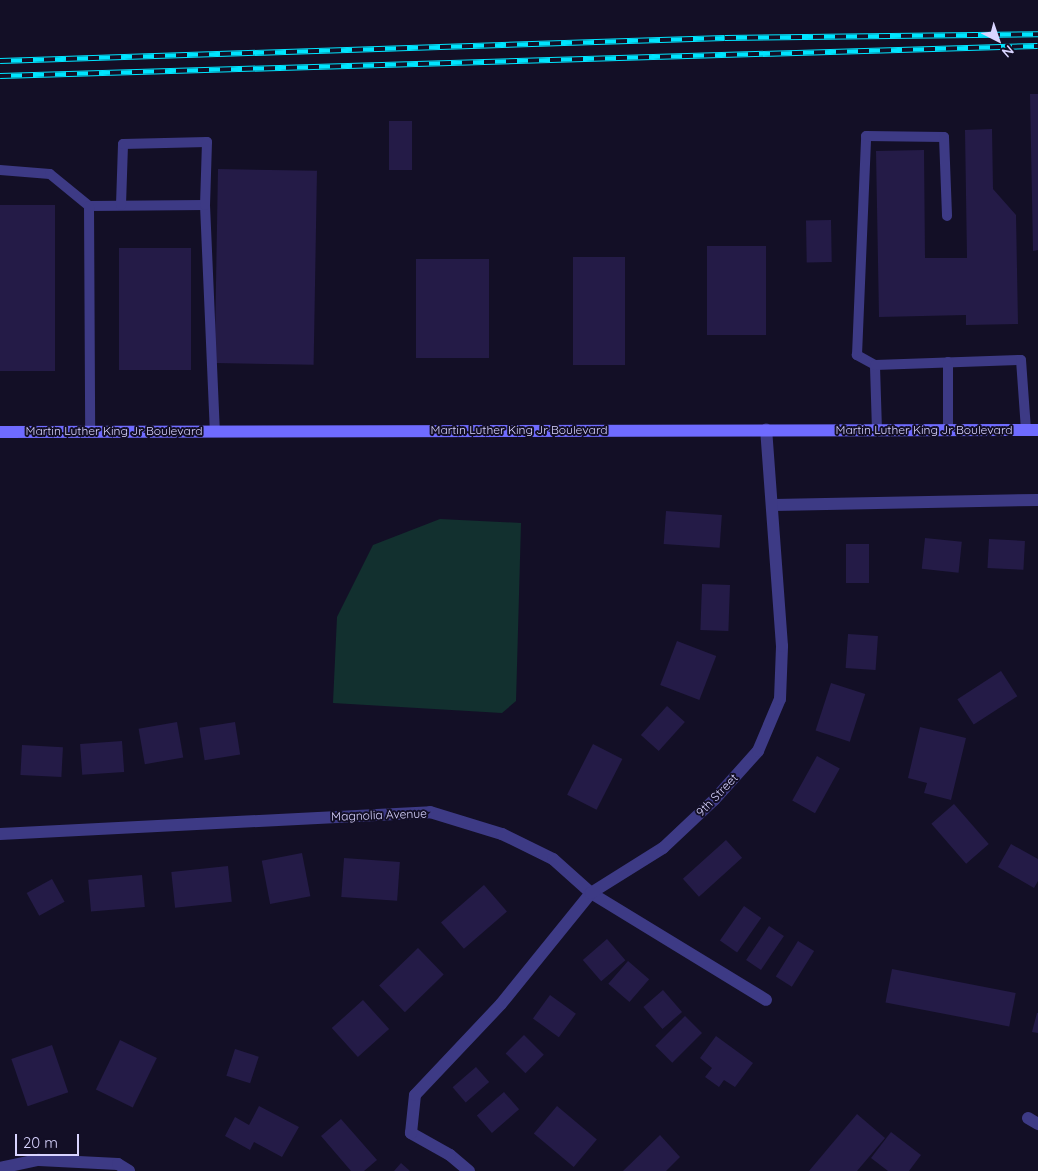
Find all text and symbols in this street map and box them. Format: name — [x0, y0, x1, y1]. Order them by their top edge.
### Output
north arrow — [973, 15, 1023, 65]
text: N — [998, 41, 1018, 61]
street label: Martin Luther King Jr Boulevard — [430, 423, 608, 437]
street label: Martin Luther King Jr Boulevard — [835, 423, 1013, 437]
street label: Martin Luther King Jr Boulevard — [25, 424, 203, 438]
street label: 9th Street — [693, 771, 741, 819]
street label: Magnolia Avenue — [331, 806, 427, 824]
scale bar — [18, 1124, 81, 1156]
text: 20 m — [23, 1133, 58, 1152]

